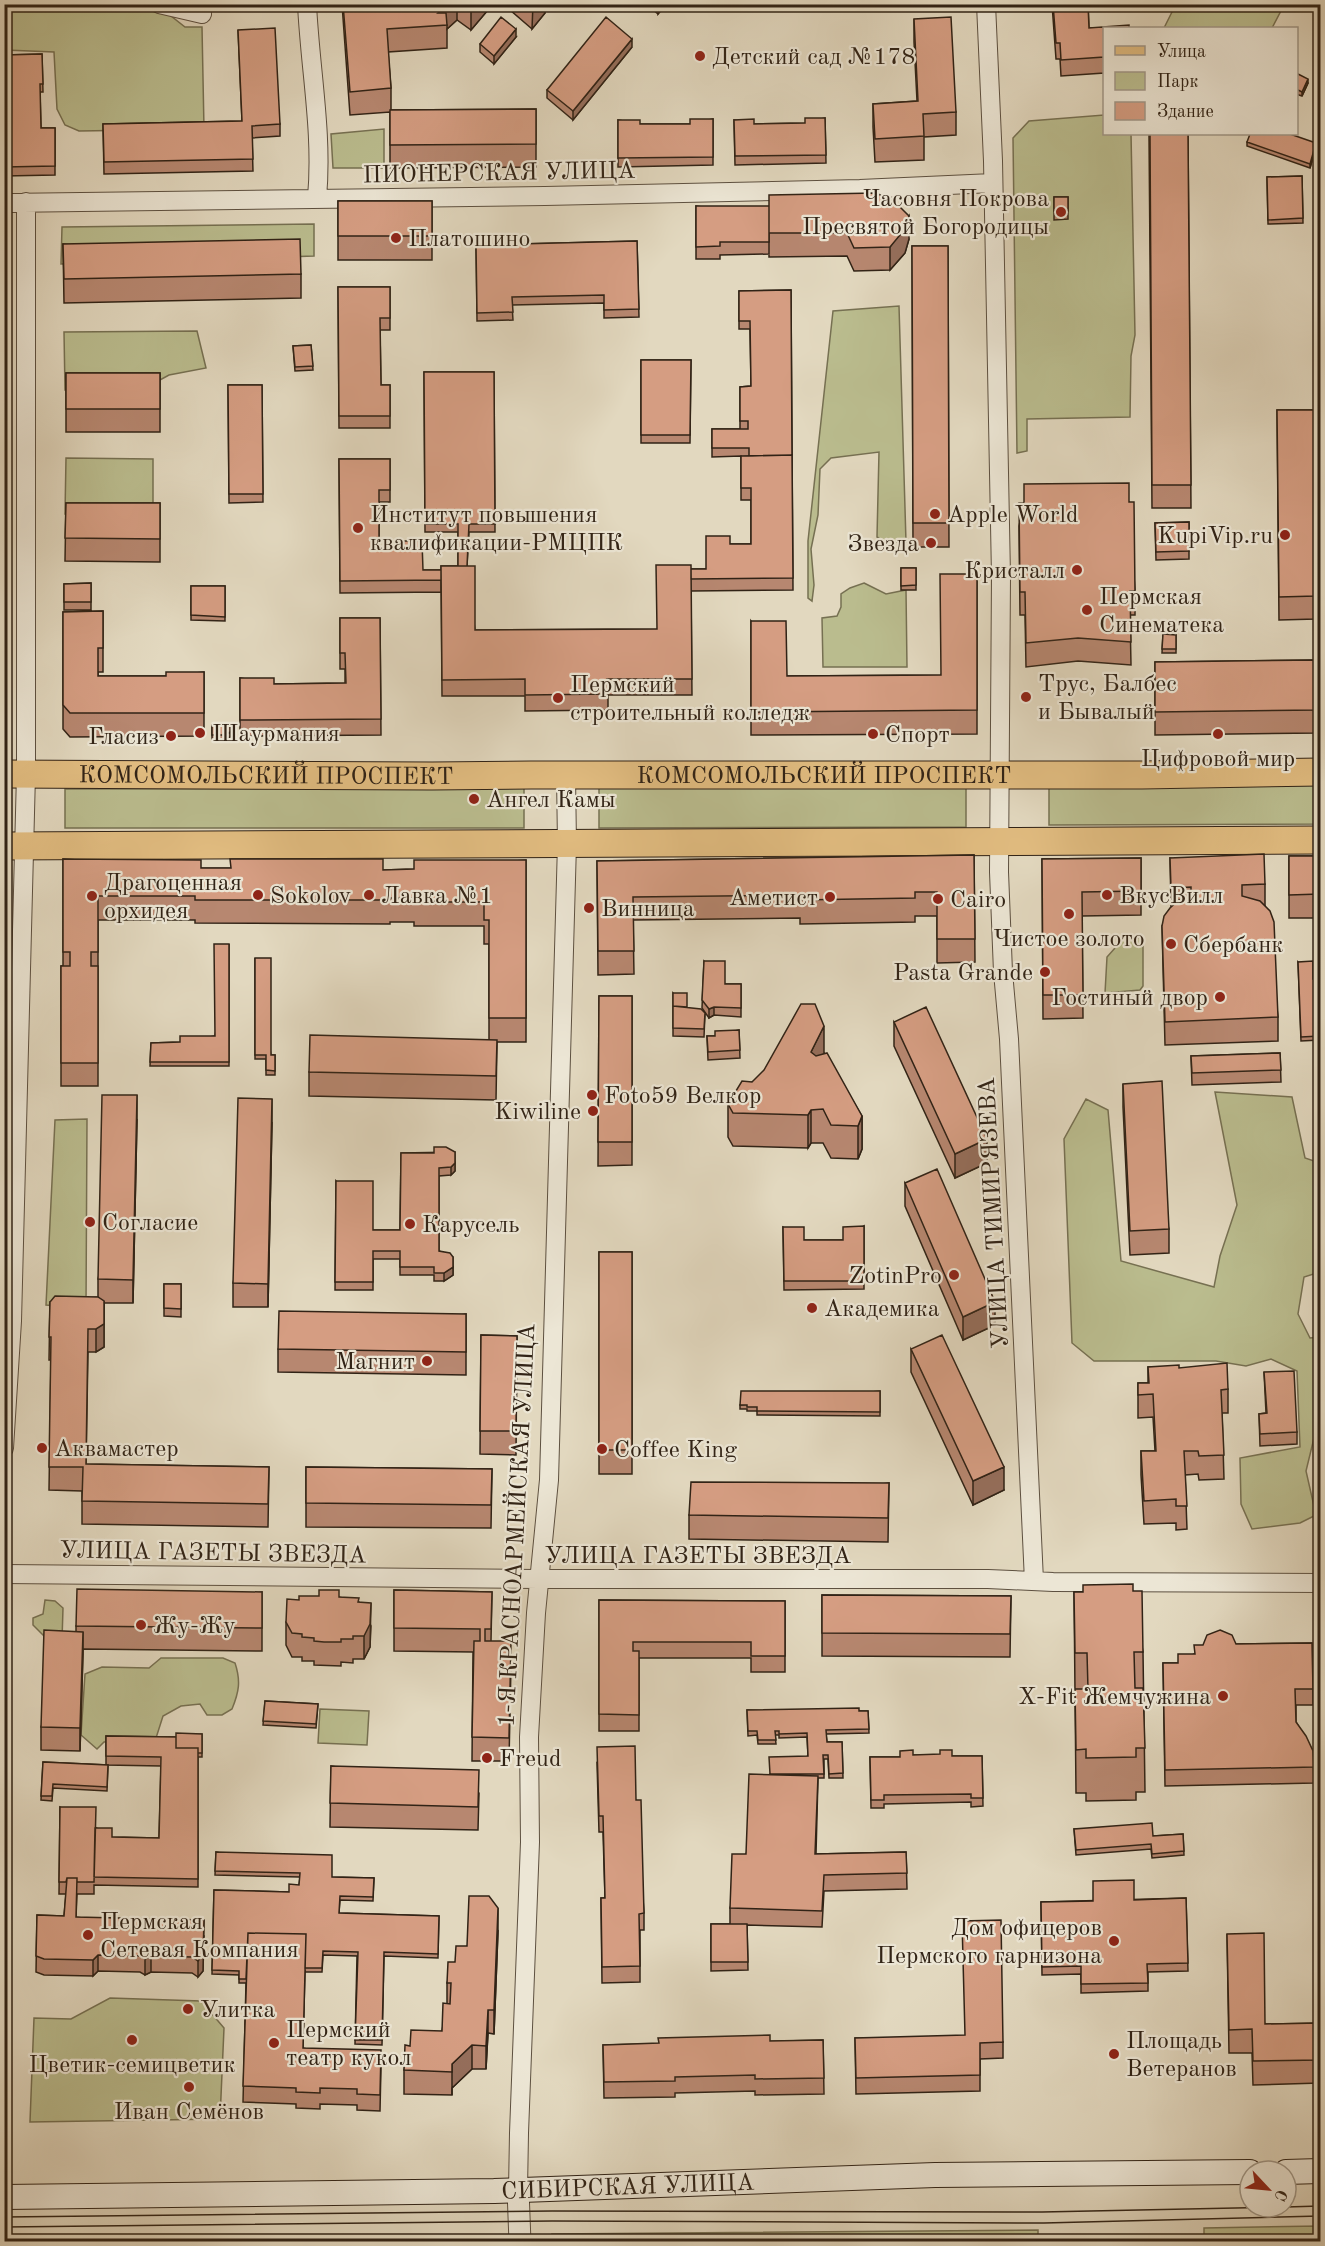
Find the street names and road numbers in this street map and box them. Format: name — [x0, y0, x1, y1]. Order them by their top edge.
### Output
street label: ПИОНЕРСКАЯ УЛИЦА — [362, 160, 636, 188]
street label: КОМСОМОЛЬСКИЙ ПРОСПЕКТ — [78, 760, 454, 790]
street label: КОМСОМОЛЬСКИЙ ПРОСПЕКТ — [637, 760, 1011, 789]
street label: УЛИЦА ТИМИРЯЗЕВА — [976, 1077, 1014, 1349]
street label: 1-Я КРАСНОАРМЕЙСКАЯ УЛИЦА — [490, 1323, 541, 1727]
street label: УЛИЦА ГАЗЕТЫ ЗВЕЗДА — [59, 1539, 367, 1569]
street label: УЛИЦА ГАЗЕТЫ ЗВЕЗДА — [545, 1545, 851, 1569]
street label: СИБИРСКАЯ УЛИЦА — [501, 2172, 755, 2205]

